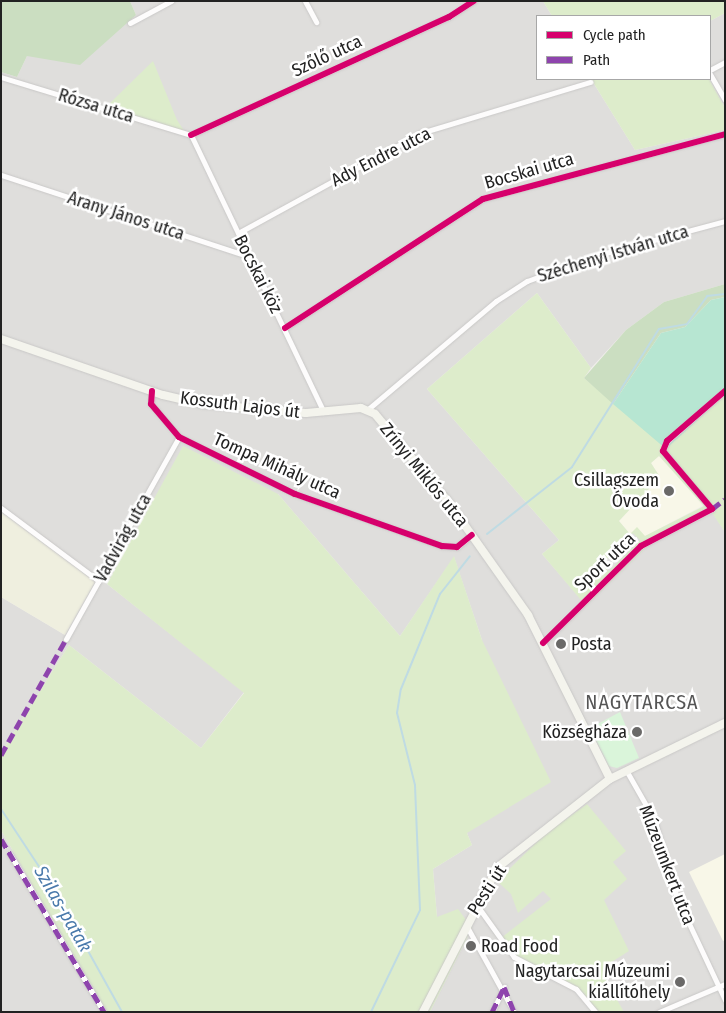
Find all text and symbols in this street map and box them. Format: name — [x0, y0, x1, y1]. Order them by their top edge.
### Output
legend — [536, 15, 711, 80]
text: Cycle path — [583, 26, 646, 44]
street label: Szőlő utca — [288, 30, 366, 82]
text: Path — [583, 51, 610, 69]
street label: Rózsa utca — [56, 84, 136, 128]
street label: Ady Endre utca — [328, 123, 434, 191]
street label: Bocskai utca — [482, 148, 576, 194]
street label: Arany János utca — [65, 187, 187, 245]
street label: Széchenyi István utca — [535, 221, 691, 287]
street label: Bocskai köz — [229, 231, 287, 317]
street label: Kossuth Lajos út — [179, 387, 301, 423]
street label: Zrínyi Miklós utca — [375, 418, 473, 532]
street label: Tompa Mihály utca — [210, 428, 344, 504]
place label: Csillagszem Óvoda — [574, 470, 659, 512]
marker: Csillagszem Óvoda — [663, 485, 675, 497]
street label: Vadvirág utca — [90, 490, 156, 586]
street label: Sport utca — [570, 528, 640, 596]
place label: Posta — [571, 633, 612, 655]
marker: Posta — [555, 638, 567, 650]
district label: NAGYTARCSA — [584, 690, 700, 714]
place label: Községháza — [542, 721, 627, 743]
marker: Községháza — [631, 726, 643, 738]
street label: Múzeumkert utca — [634, 802, 700, 928]
street label: Pesti út — [463, 861, 511, 919]
water label: Szilas-patak — [29, 862, 97, 956]
place label: Road Food — [481, 935, 558, 957]
marker: Road Food — [465, 940, 477, 952]
place label: Nagytarcsai Múzeumi kiállítóhely — [515, 961, 670, 1004]
marker: Nagytarcsai Múzeumi kiállítóhely — [674, 976, 686, 988]

